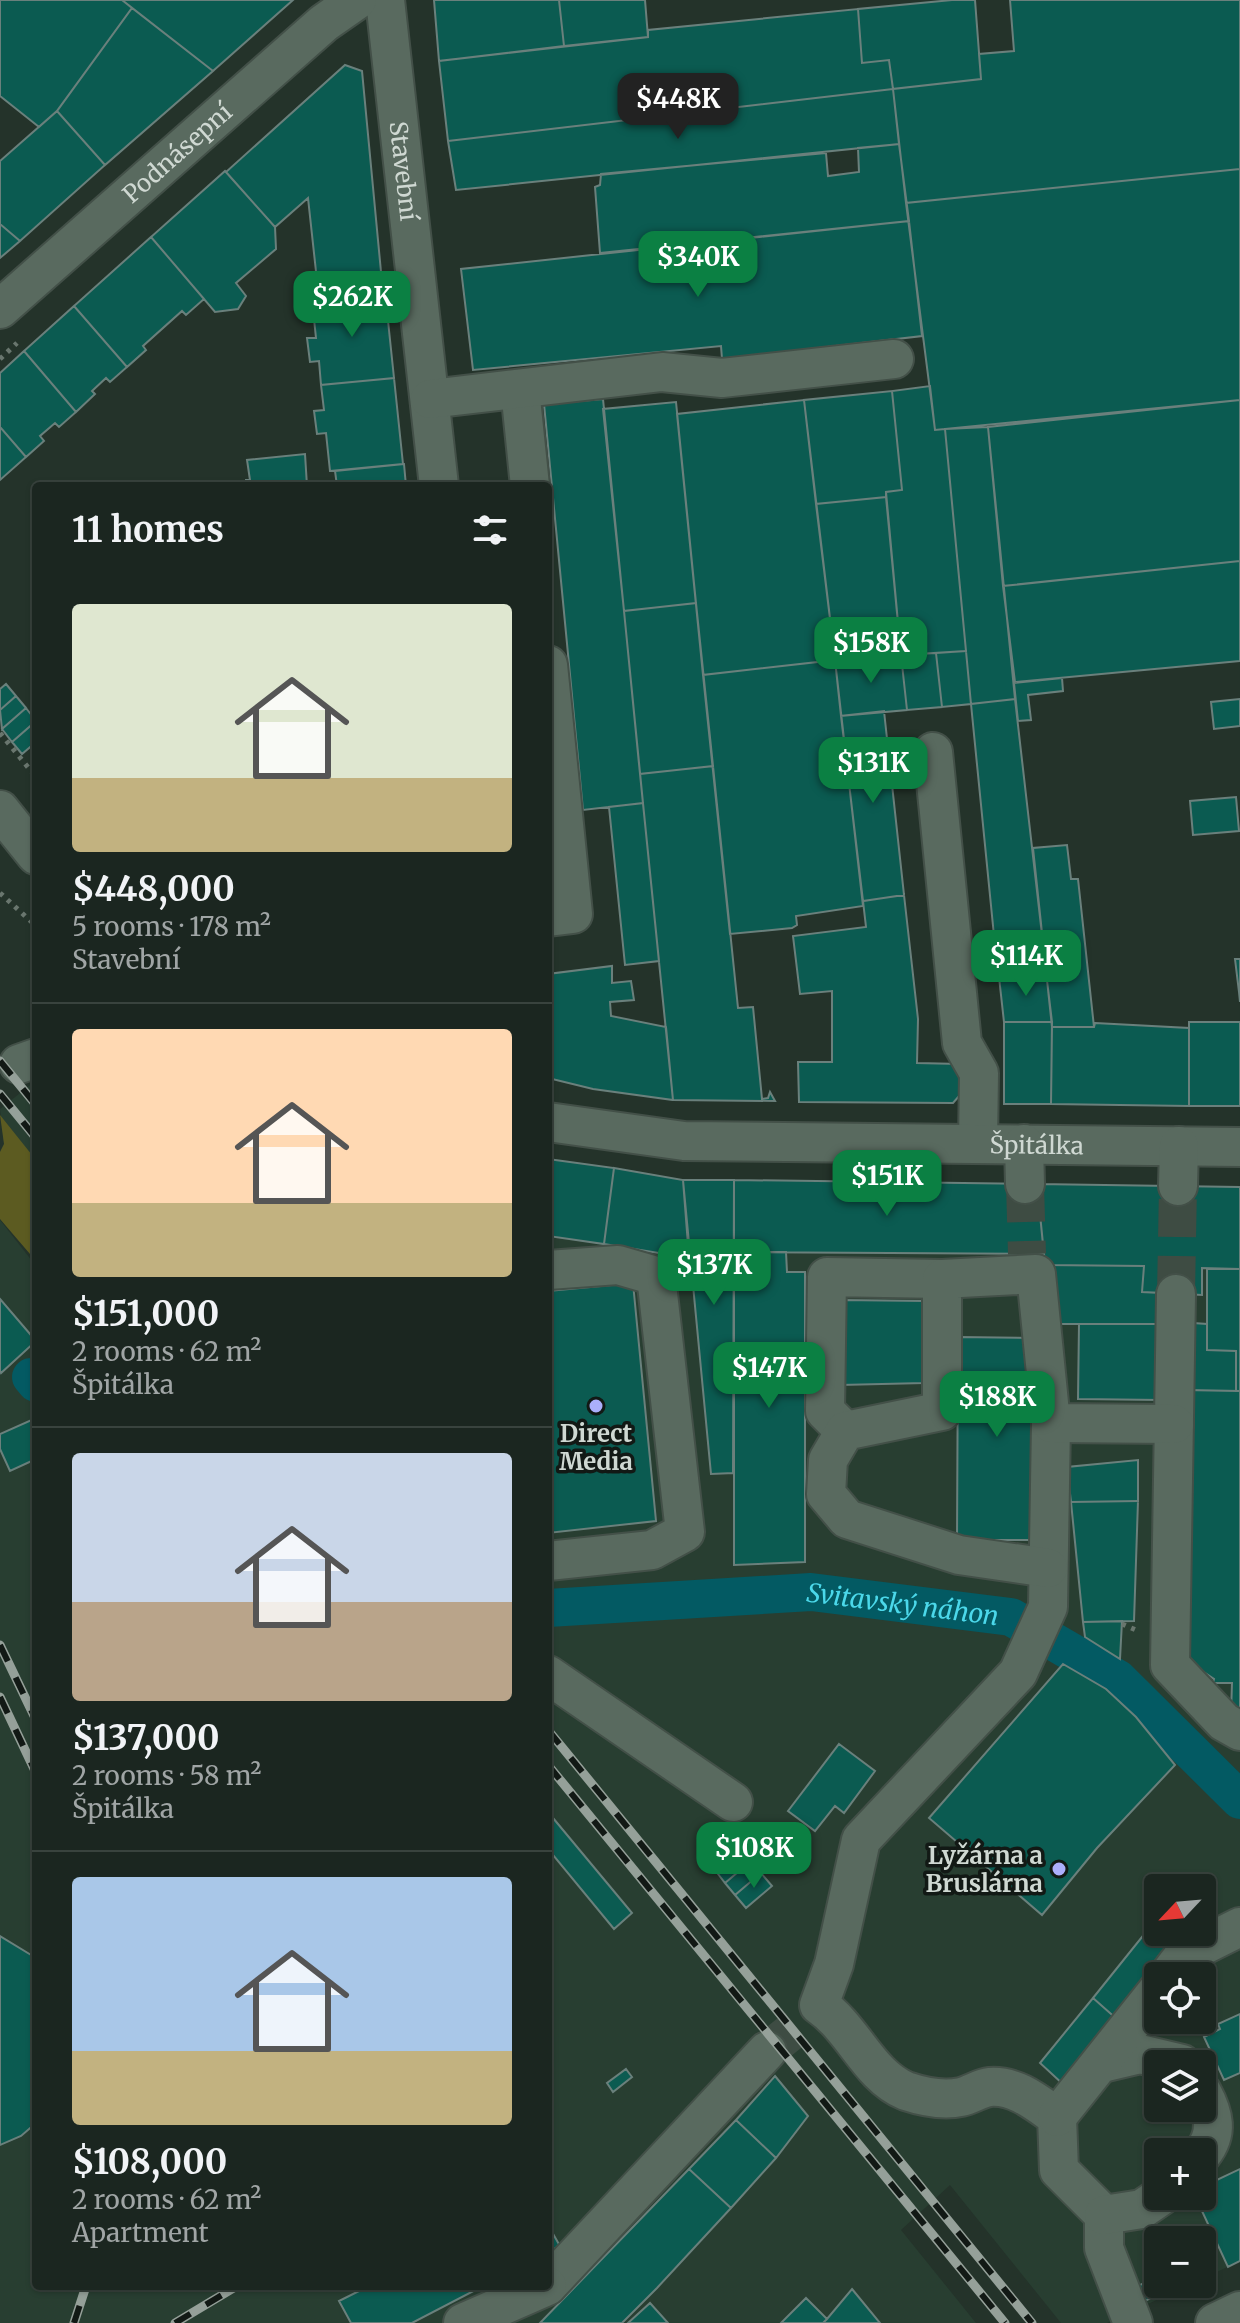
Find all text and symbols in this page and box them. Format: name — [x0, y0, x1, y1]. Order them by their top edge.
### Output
pin: $448K — [622, 73, 734, 141]
text: $448K — [636, 82, 721, 115]
street label: Podnásepní — [116, 95, 239, 209]
street label: Stavební — [383, 119, 425, 224]
pin: $340K — [642, 231, 754, 299]
text: $340K — [656, 240, 740, 273]
pin: $262K — [296, 271, 408, 339]
text: $262K — [311, 280, 393, 313]
icon: filters — [468, 508, 512, 552]
text: 11 homes — [72, 509, 224, 551]
pin: $158K — [815, 617, 927, 685]
text: $158K — [832, 626, 910, 659]
icon: home — [220, 656, 364, 800]
pin: $131K — [817, 737, 929, 805]
text: $131K — [837, 746, 909, 779]
text: $448,000 — [72, 868, 235, 910]
text: 5 rooms · 178 m² — [72, 910, 271, 943]
pin: $114K — [970, 930, 1082, 998]
text: $114K — [989, 939, 1063, 972]
text: Stavební — [72, 943, 180, 976]
icon: home — [220, 1081, 364, 1225]
street label: Špitálka — [989, 1128, 1084, 1161]
pin: $151K — [831, 1150, 943, 1218]
text: $151K — [851, 1159, 923, 1192]
pin: $137K — [658, 1239, 770, 1307]
text: $137K — [676, 1248, 752, 1281]
text: $151,000 — [72, 1293, 219, 1335]
text: 2 rooms · 62 m² — [72, 1335, 261, 1368]
pin: $147K — [713, 1342, 825, 1410]
text: $147K — [731, 1351, 807, 1384]
text: Špitálka — [72, 1368, 174, 1401]
pin: $188K — [941, 1371, 1053, 1439]
text: $188K — [958, 1380, 1036, 1413]
marker: Direct Media — [587, 1397, 605, 1415]
place label: Direct Media — [559, 1418, 633, 1477]
icon: home — [220, 1505, 364, 1649]
water label: Svitavský náhon — [805, 1575, 1001, 1632]
text: $137,000 — [72, 1717, 220, 1759]
text: 2 rooms · 58 m² — [72, 1759, 261, 1792]
text: Špitálka — [72, 1792, 174, 1825]
pin: $108K — [698, 1822, 810, 1890]
text: $108K — [714, 1831, 794, 1864]
place label: Lyžárna a Bruslárna — [926, 1840, 1043, 1899]
marker: Lyžárna a Bruslárna — [1050, 1860, 1068, 1878]
north arrow — [1144, 1874, 1216, 1946]
map controls — [1144, 1874, 1216, 2298]
icon: home — [220, 1929, 364, 2073]
button: locate — [1144, 1962, 1216, 2034]
button: layers — [1144, 2050, 1216, 2122]
button: + — [1144, 2138, 1216, 2210]
text: $108,000 — [72, 2141, 227, 2183]
text: 2 rooms · 62 m² — [72, 2183, 261, 2216]
text: Apartment — [72, 2216, 209, 2249]
button: − — [1144, 2226, 1216, 2298]

